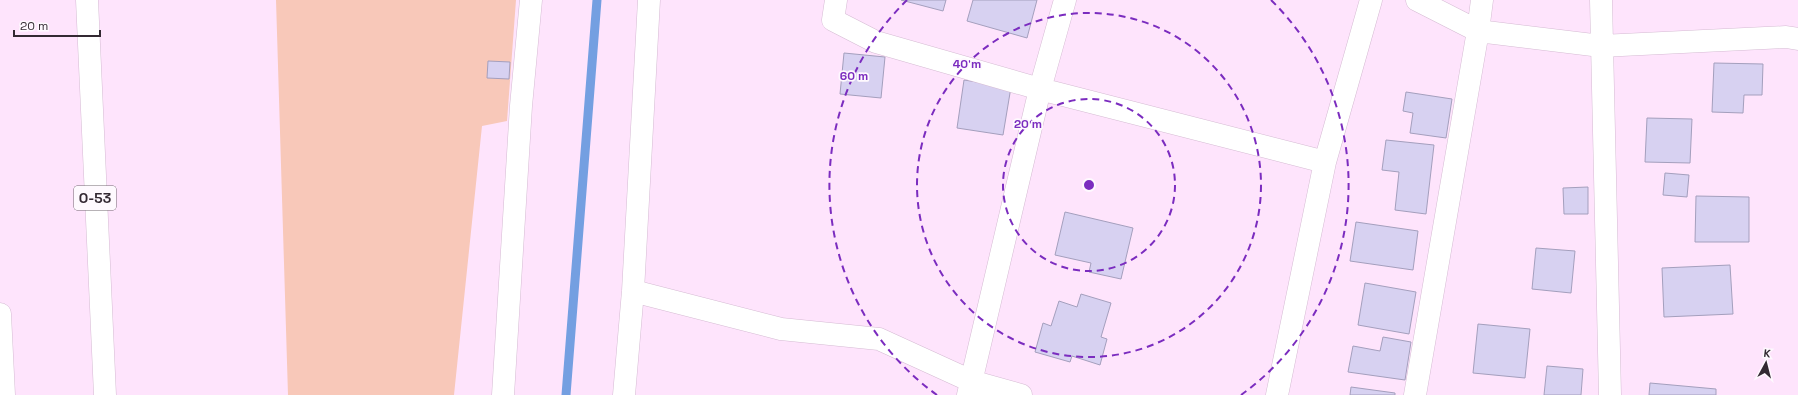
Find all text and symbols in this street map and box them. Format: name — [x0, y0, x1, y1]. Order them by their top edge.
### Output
scale bar — [14, 12, 100, 38]
text: 20 m — [20, 18, 48, 34]
text: 40 m — [953, 56, 981, 72]
text: 60 m — [840, 68, 868, 84]
text: 20 m — [1014, 116, 1042, 132]
centre of rings — [1082, 178, 1096, 192]
road number: O-53 — [74, 186, 116, 210]
north arrow — [1746, 343, 1786, 383]
text: K — [1763, 346, 1772, 360]

